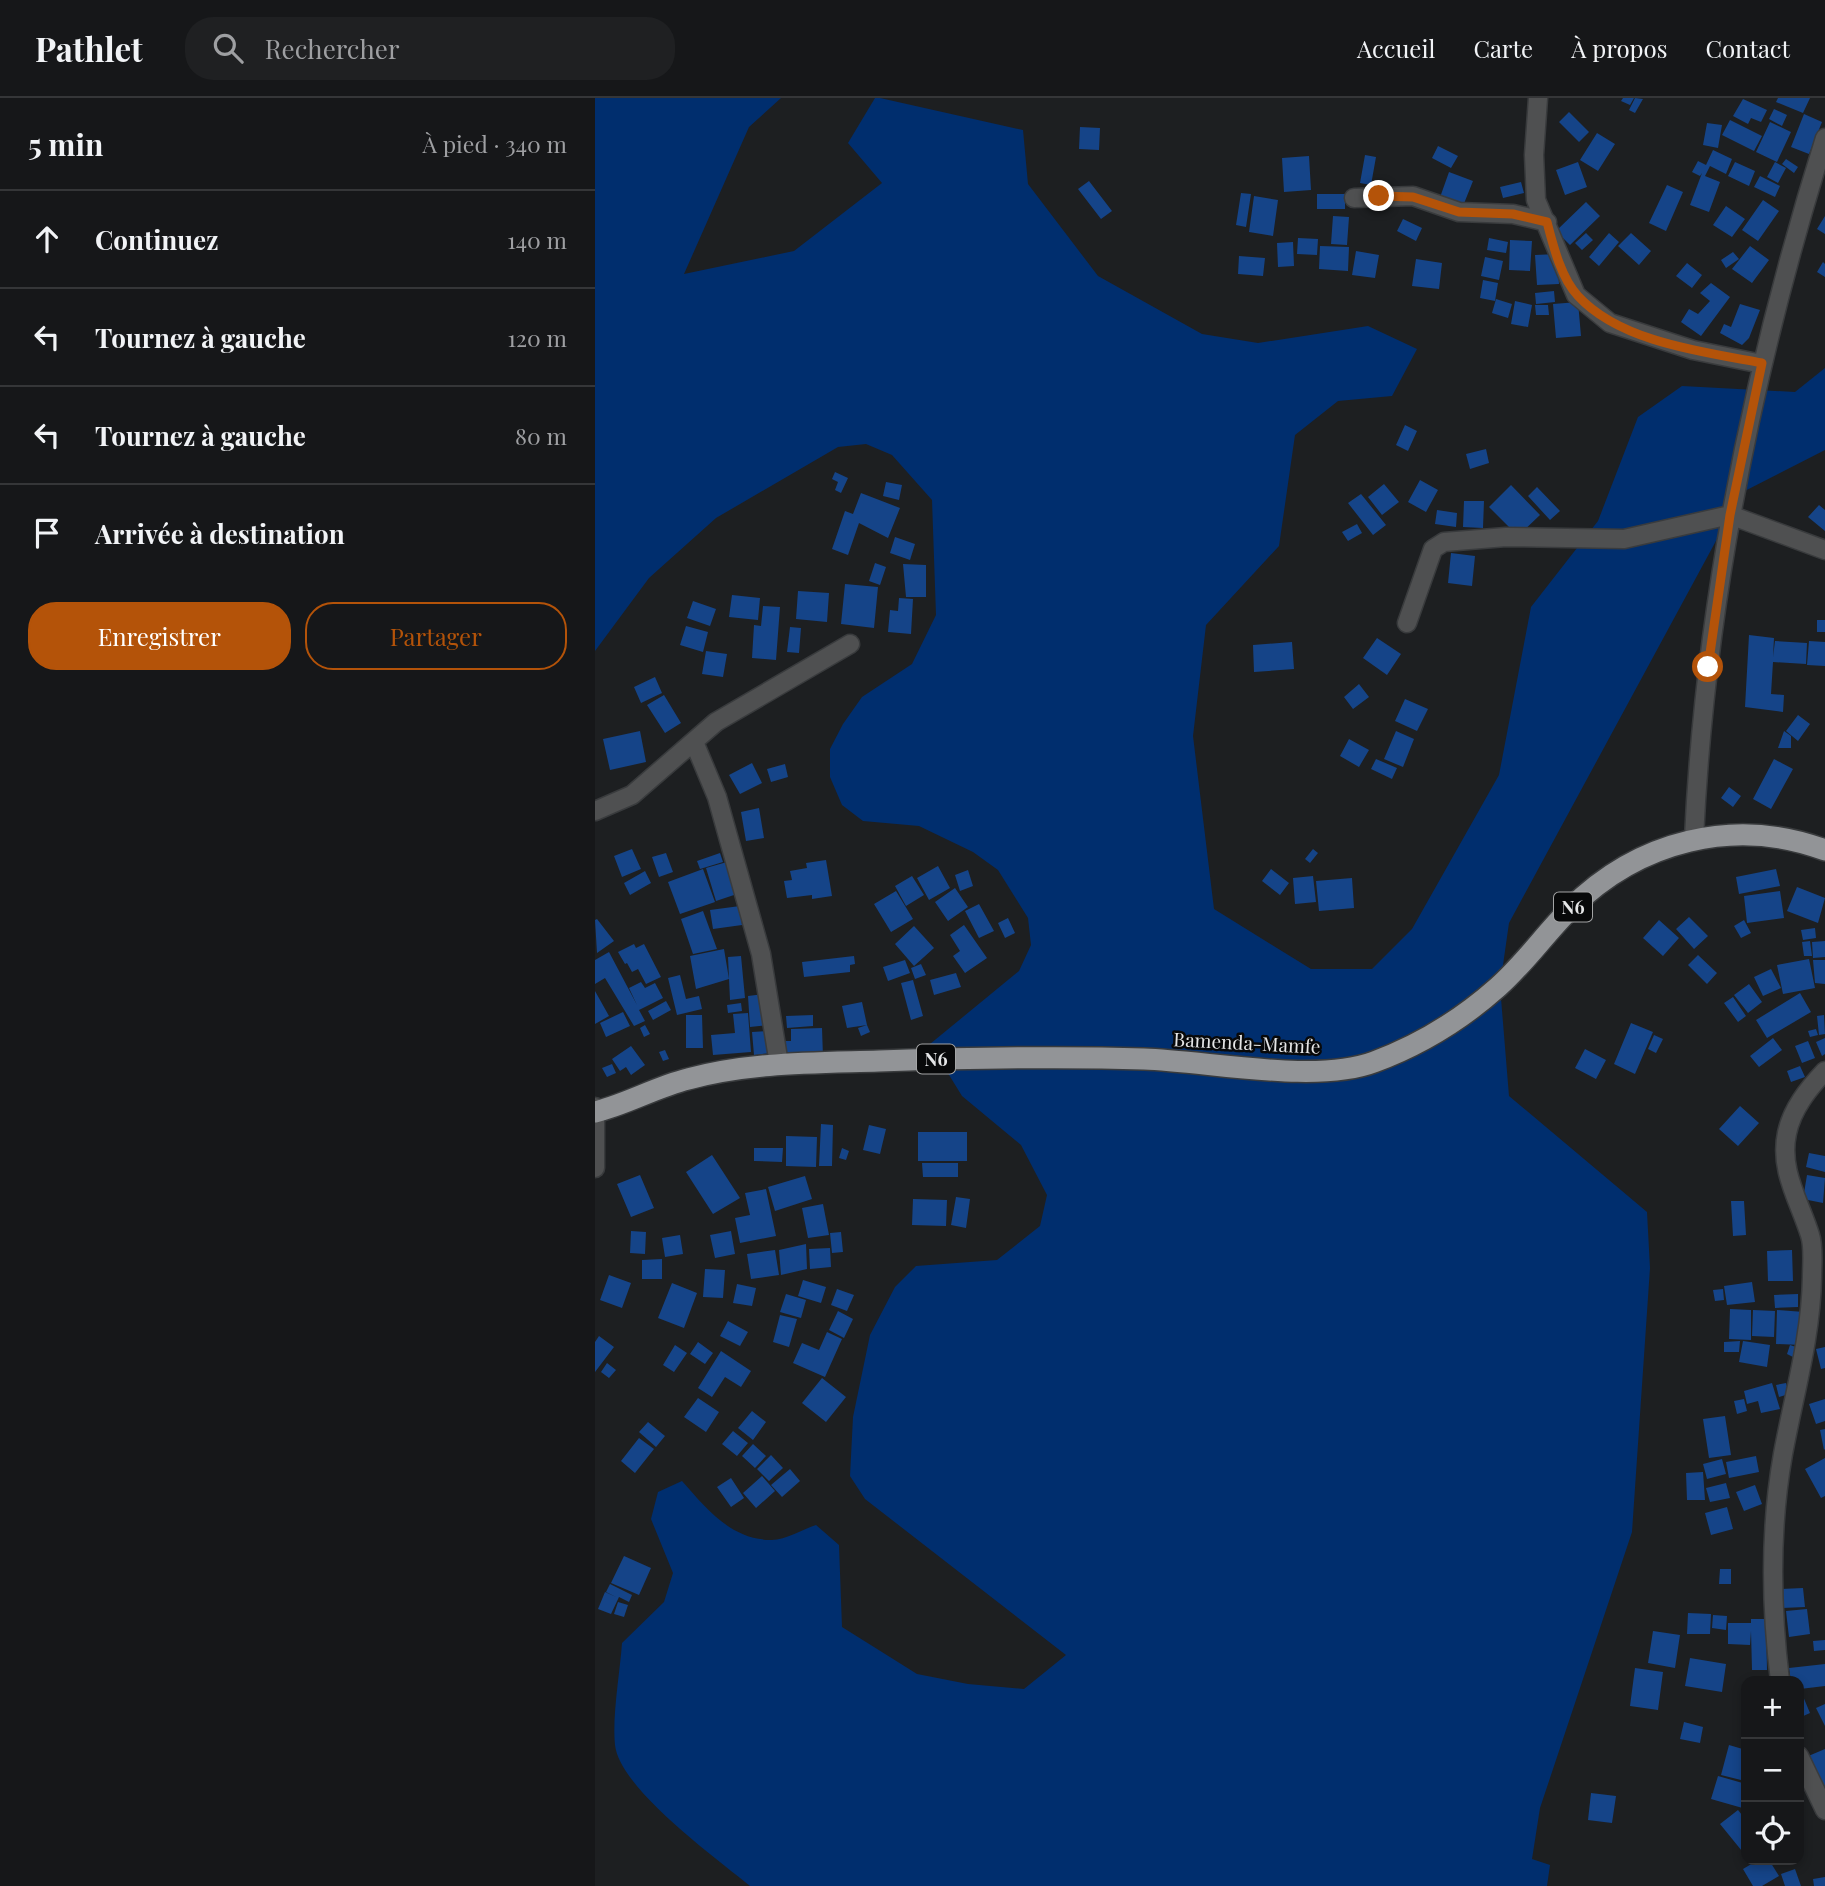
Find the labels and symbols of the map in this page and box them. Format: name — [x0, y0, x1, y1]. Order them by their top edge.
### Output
route end — [1363, 180, 1394, 211]
route start — [1692, 651, 1723, 682]
road number: N6 — [1554, 892, 1592, 922]
street label: Bamenda-Mamfe — [1173, 1025, 1321, 1059]
road number: N6 — [917, 1044, 955, 1074]

